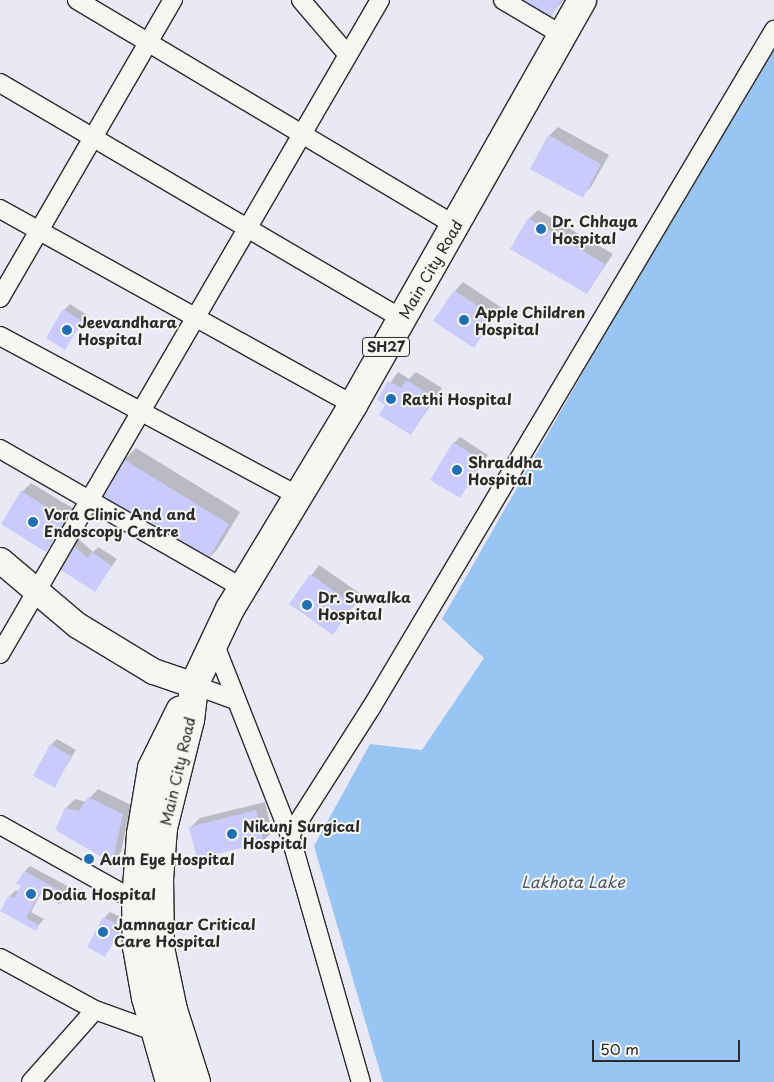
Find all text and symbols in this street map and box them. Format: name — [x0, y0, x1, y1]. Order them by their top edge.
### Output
place label: Dr. Chhaya Hospital — [552, 211, 639, 246]
street label: Main City Road — [394, 216, 466, 322]
marker: Dr. Chhaya Hospital — [534, 222, 548, 236]
place label: Apple Children Hospital — [475, 302, 587, 337]
place label: Jeevandhara Hospital — [78, 312, 177, 347]
marker: Apple Children Hospital — [457, 313, 471, 327]
marker: Jeevandhara Hospital — [60, 323, 74, 337]
road number: SH27 — [361, 336, 411, 358]
place label: Rathi Hospital — [402, 390, 512, 408]
marker: Rathi Hospital — [384, 392, 398, 406]
place label: Shraddha Hospital — [468, 452, 543, 487]
marker: Shraddha Hospital — [450, 463, 464, 477]
place label: Vora Clinic And and Endoscopy Centre — [44, 504, 196, 539]
marker: Vora Clinic And and Endoscopy Centre — [26, 515, 40, 529]
place label: Dr. Suwalka Hospital — [318, 587, 412, 622]
marker: Dr. Suwalka Hospital — [300, 598, 314, 612]
street label: Main City Road — [156, 714, 198, 828]
place label: Nikunj Surgical Hospital — [243, 816, 360, 851]
marker: Nikunj Surgical Hospital — [225, 827, 239, 841]
place label: Aum Eye Hospital — [100, 850, 235, 868]
marker: Aum Eye Hospital — [82, 852, 96, 866]
water label: Lakhota Lake — [521, 871, 625, 891]
place label: Dodia Hospital — [42, 885, 156, 903]
marker: Dodia Hospital — [24, 887, 38, 901]
place label: Jamnagar Critical Care Hospital — [114, 914, 256, 949]
marker: Jamnagar Critical Care Hospital — [96, 925, 110, 939]
scale bar — [594, 1030, 742, 1062]
text: 50 m — [600, 1037, 639, 1060]

